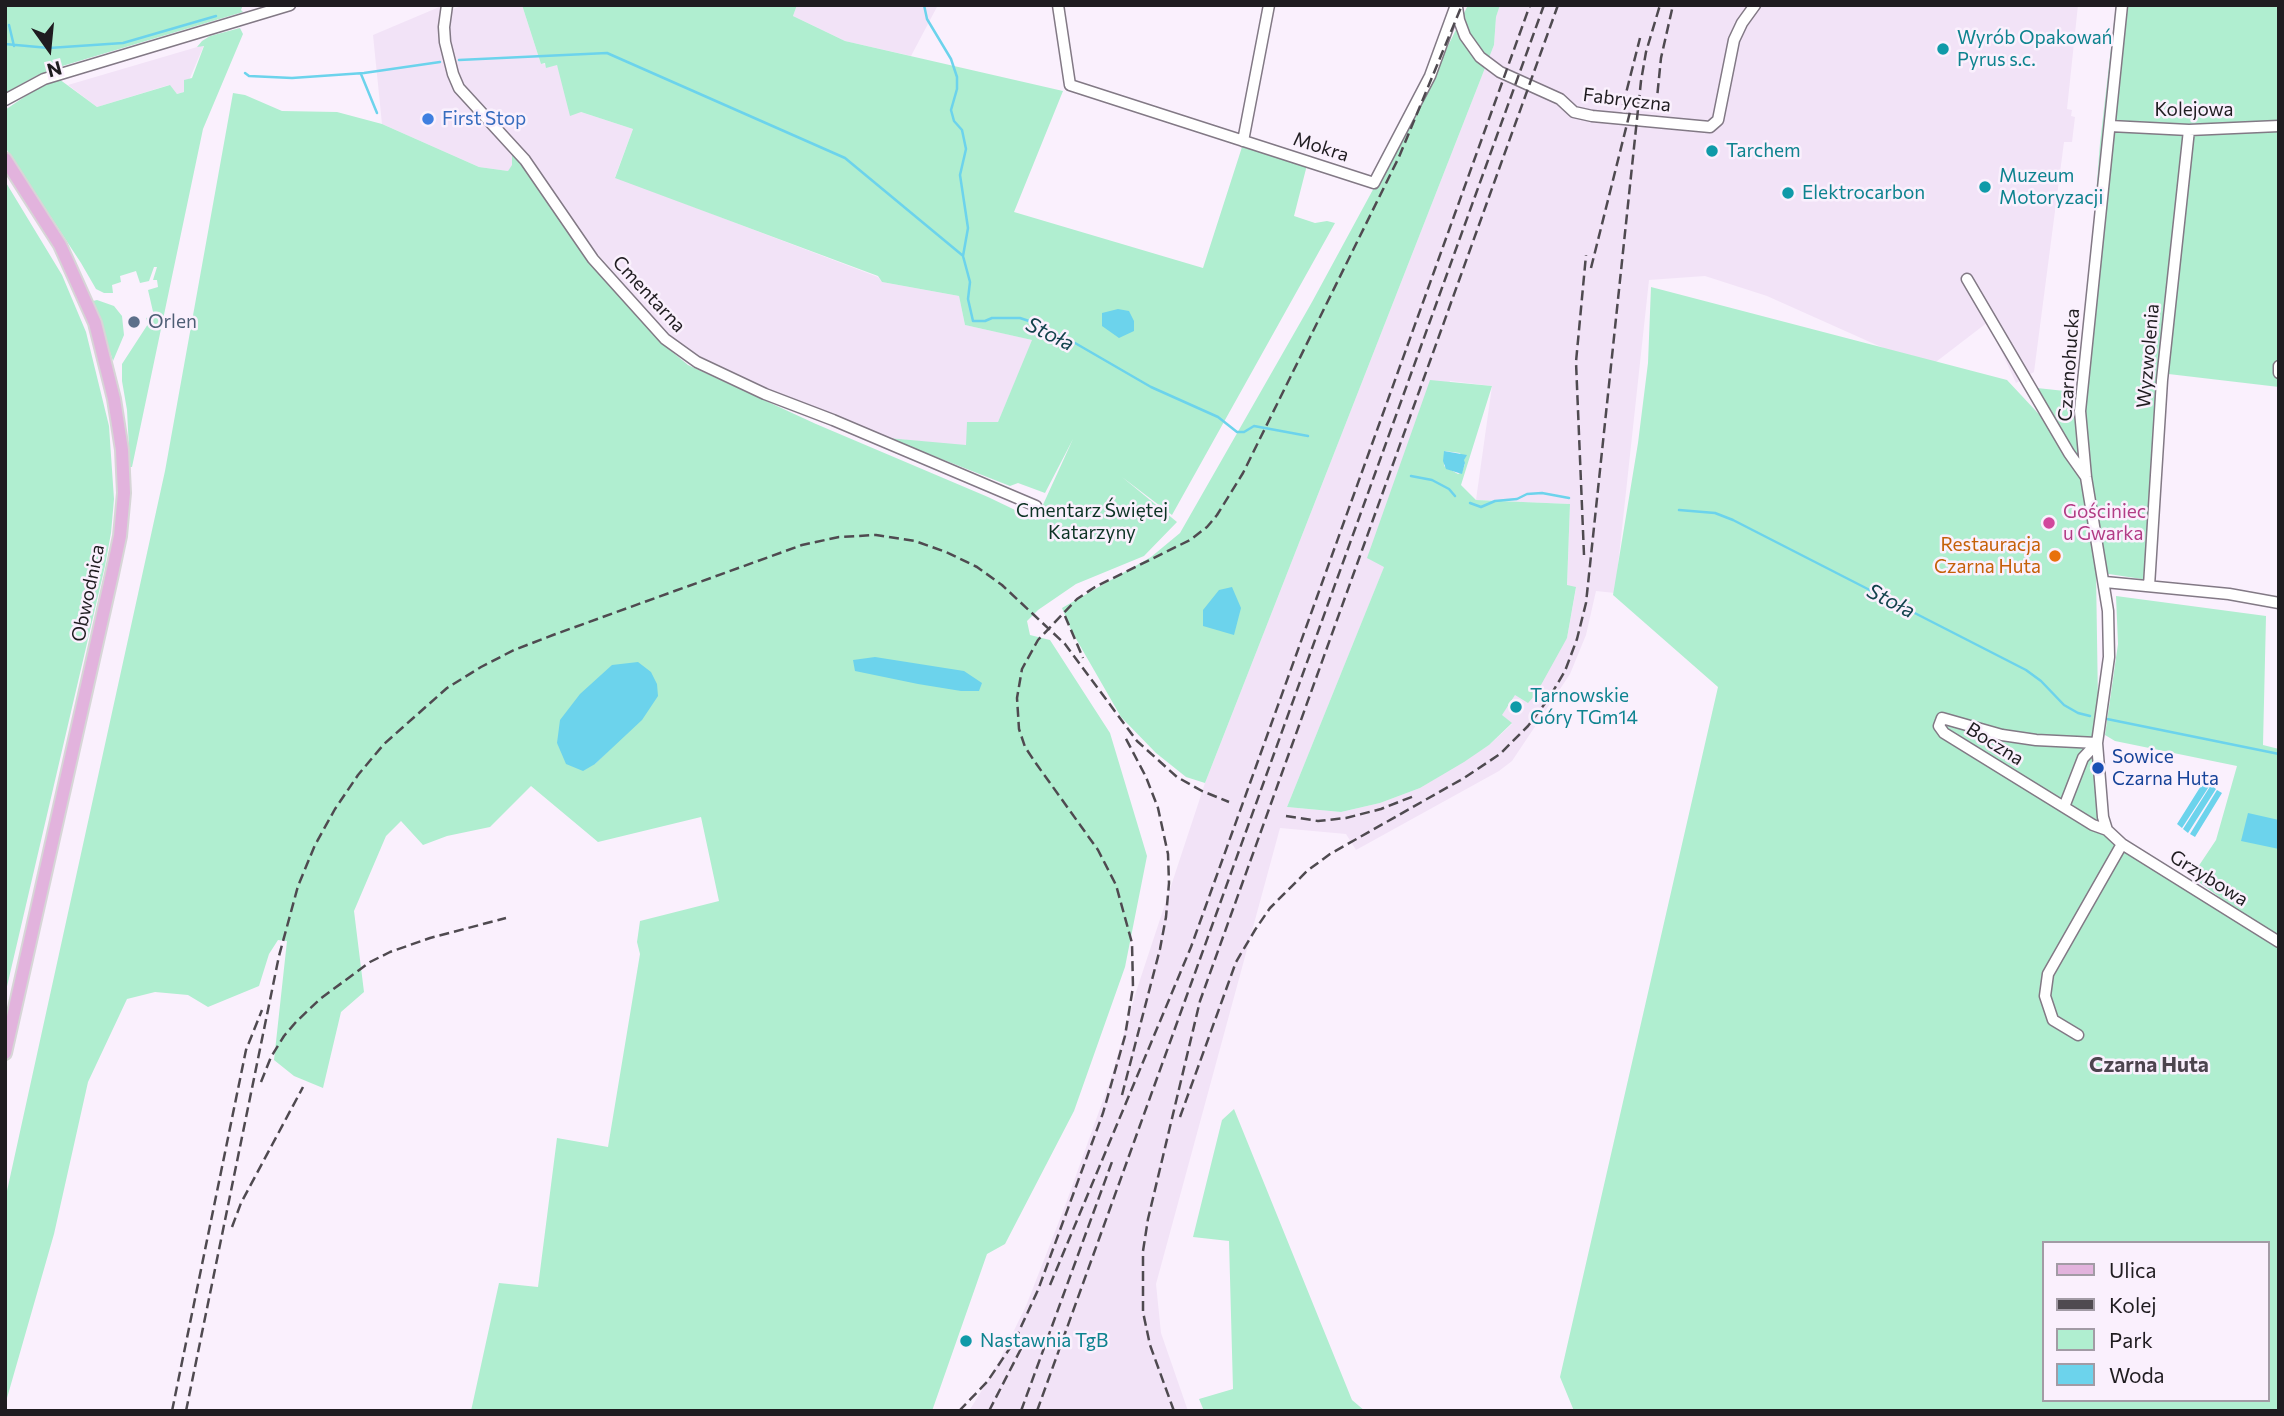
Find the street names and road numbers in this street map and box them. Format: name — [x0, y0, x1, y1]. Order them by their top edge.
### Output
street label: Fabryczna — [1582, 83, 1672, 117]
street label: Kolejowa — [2154, 99, 2234, 121]
street label: Mokra — [1290, 127, 1352, 167]
street label: Cmentarna — [608, 251, 690, 337]
street label: Wyzwolenia — [2132, 303, 2164, 409]
street label: Czarnohucka — [2054, 308, 2084, 422]
street label: Obwodnica — [67, 542, 109, 644]
street label: Boczna — [1962, 718, 2028, 770]
street label: Grzybowa — [2166, 845, 2252, 911]

